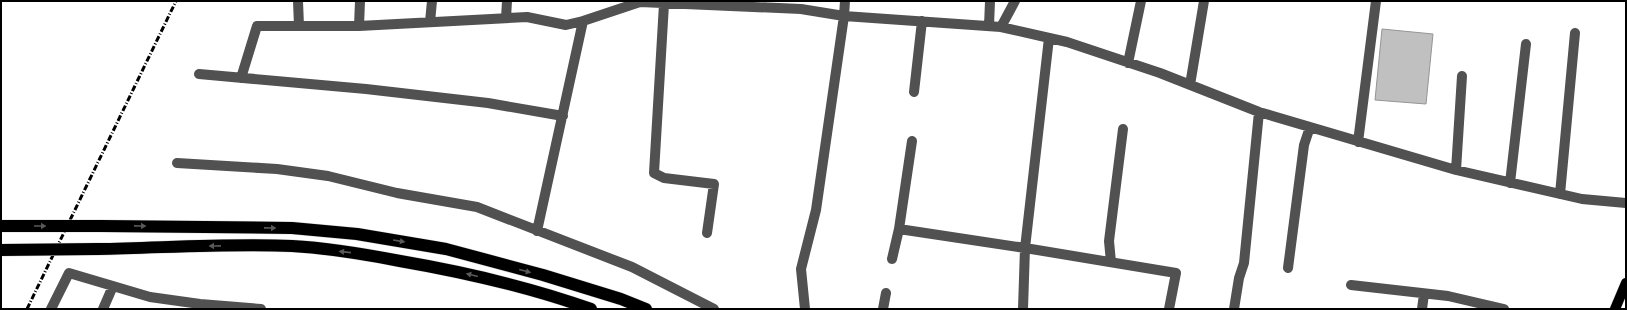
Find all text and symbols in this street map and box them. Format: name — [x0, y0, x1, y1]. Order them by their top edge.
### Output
one-way arrow — [34, 223, 47, 229]
one-way arrow — [134, 223, 147, 229]
one-way arrow — [264, 225, 277, 231]
one-way arrow — [393, 238, 405, 244]
one-way arrow — [208, 243, 221, 249]
one-way arrow — [339, 249, 351, 255]
one-way arrow — [519, 268, 532, 274]
one-way arrow — [466, 272, 479, 278]

